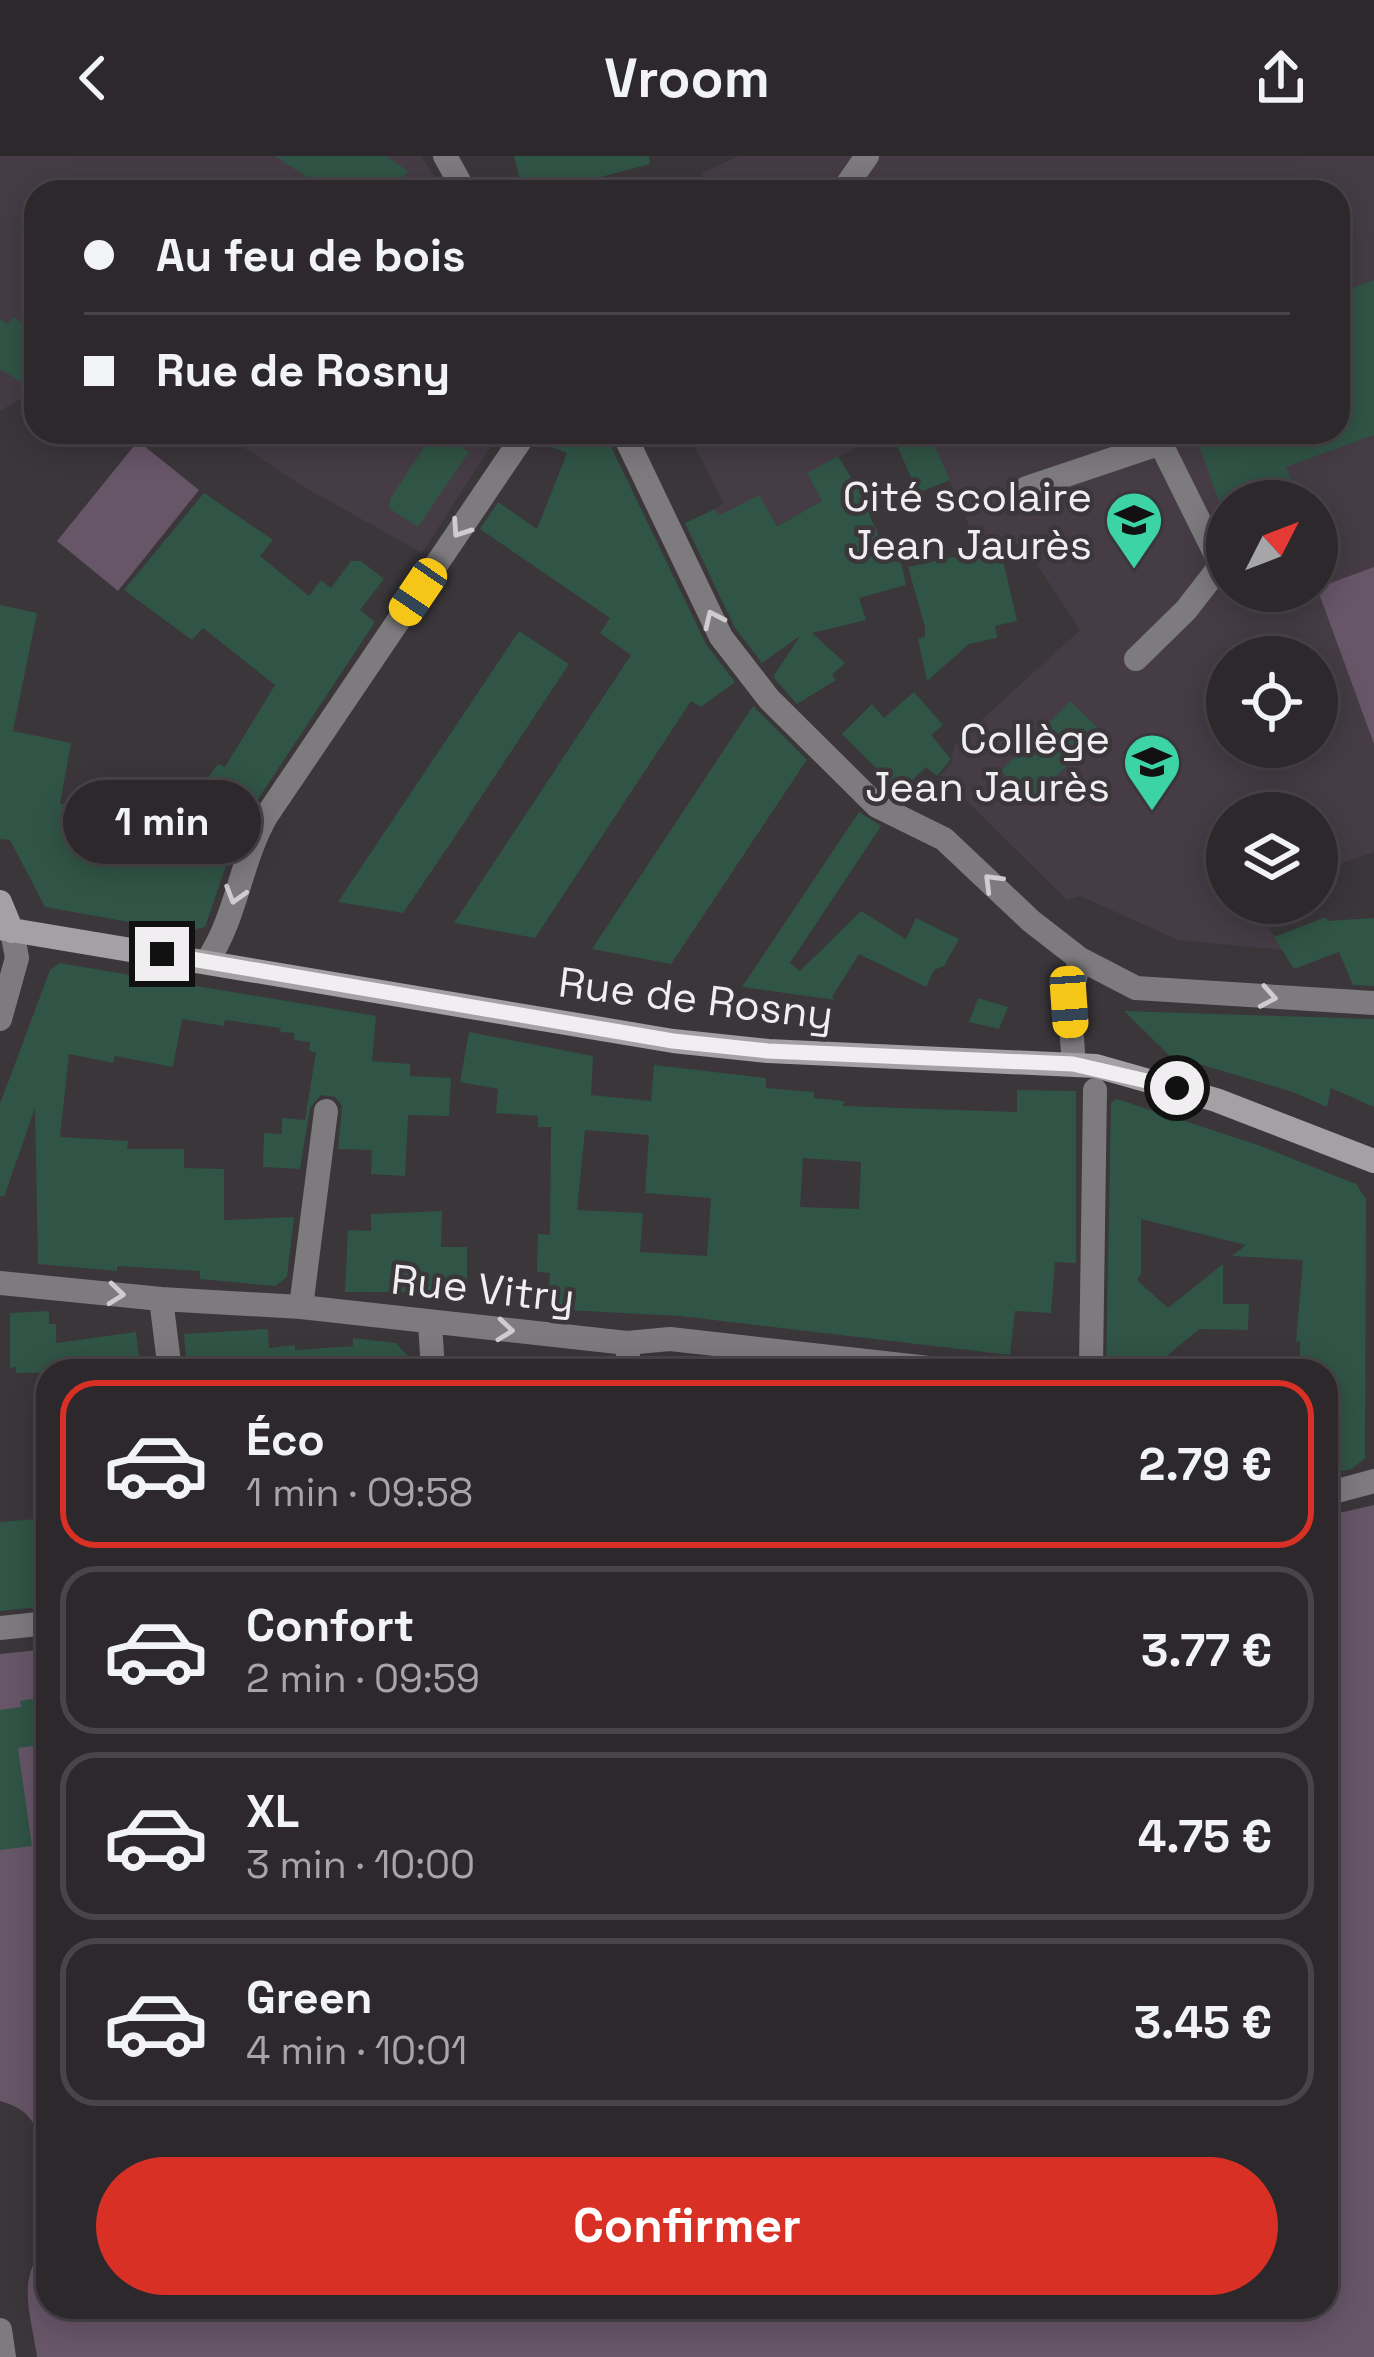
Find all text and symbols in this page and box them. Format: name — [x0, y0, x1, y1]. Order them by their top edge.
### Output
text: Vroom — [604, 44, 770, 113]
icon: back — [60, 45, 126, 111]
icon: share — [1248, 45, 1314, 111]
text: Au feu de bois — [156, 227, 466, 284]
text: Rue de Rosny — [156, 342, 450, 399]
place label: Cité scolaire Jean Jaurès — [843, 470, 1092, 571]
north arrow — [1206, 480, 1338, 612]
map controls — [1206, 480, 1338, 924]
school or university icon: Cité scolaire Jean Jaurès — [1103, 489, 1165, 571]
one-way arrow — [453, 516, 475, 538]
car — [383, 552, 453, 632]
one-way arrow — [704, 610, 727, 631]
button: locate — [1206, 636, 1338, 768]
place label: Collège Jean Jaurès — [865, 712, 1110, 813]
school or university icon: Collège Jean Jaurès — [1121, 731, 1183, 813]
callout: 1 min — [63, 780, 261, 864]
button: layers — [1206, 792, 1338, 924]
text: 1 min — [114, 797, 210, 846]
one-way arrow — [984, 874, 1006, 896]
one-way arrow — [224, 884, 249, 905]
route end — [135, 927, 189, 981]
street label: Rue de Rosny — [556, 955, 836, 1042]
car — [1049, 965, 1089, 1039]
one-way arrow — [1257, 983, 1277, 1009]
route start — [1150, 1061, 1204, 1115]
street label: Rue Vitry — [388, 1253, 577, 1324]
one-way arrow — [107, 1281, 126, 1306]
one-way arrow — [496, 1317, 515, 1342]
icon: car — [102, 1410, 210, 1518]
text: Éco — [246, 1411, 325, 1468]
text: 2.79 € — [1139, 1436, 1272, 1493]
text: 1 min · 09:58 — [246, 1468, 473, 1517]
icon: car — [102, 1596, 210, 1704]
text: Confort — [246, 1597, 414, 1654]
text: 3.77 € — [1141, 1622, 1272, 1679]
text: 2 min · 09:59 — [246, 1654, 480, 1703]
icon: car — [102, 1782, 210, 1890]
text: XL — [246, 1783, 299, 1840]
text: 4.75 € — [1138, 1808, 1272, 1865]
text: 3 min · 10:00 — [246, 1840, 475, 1889]
icon: car — [102, 1968, 210, 2076]
text: Green — [246, 1969, 372, 2026]
text: 3.45 € — [1134, 1994, 1272, 2051]
text: 4 min · 10:01 — [246, 2026, 467, 2075]
button: Confirmer — [96, 2157, 1278, 2295]

